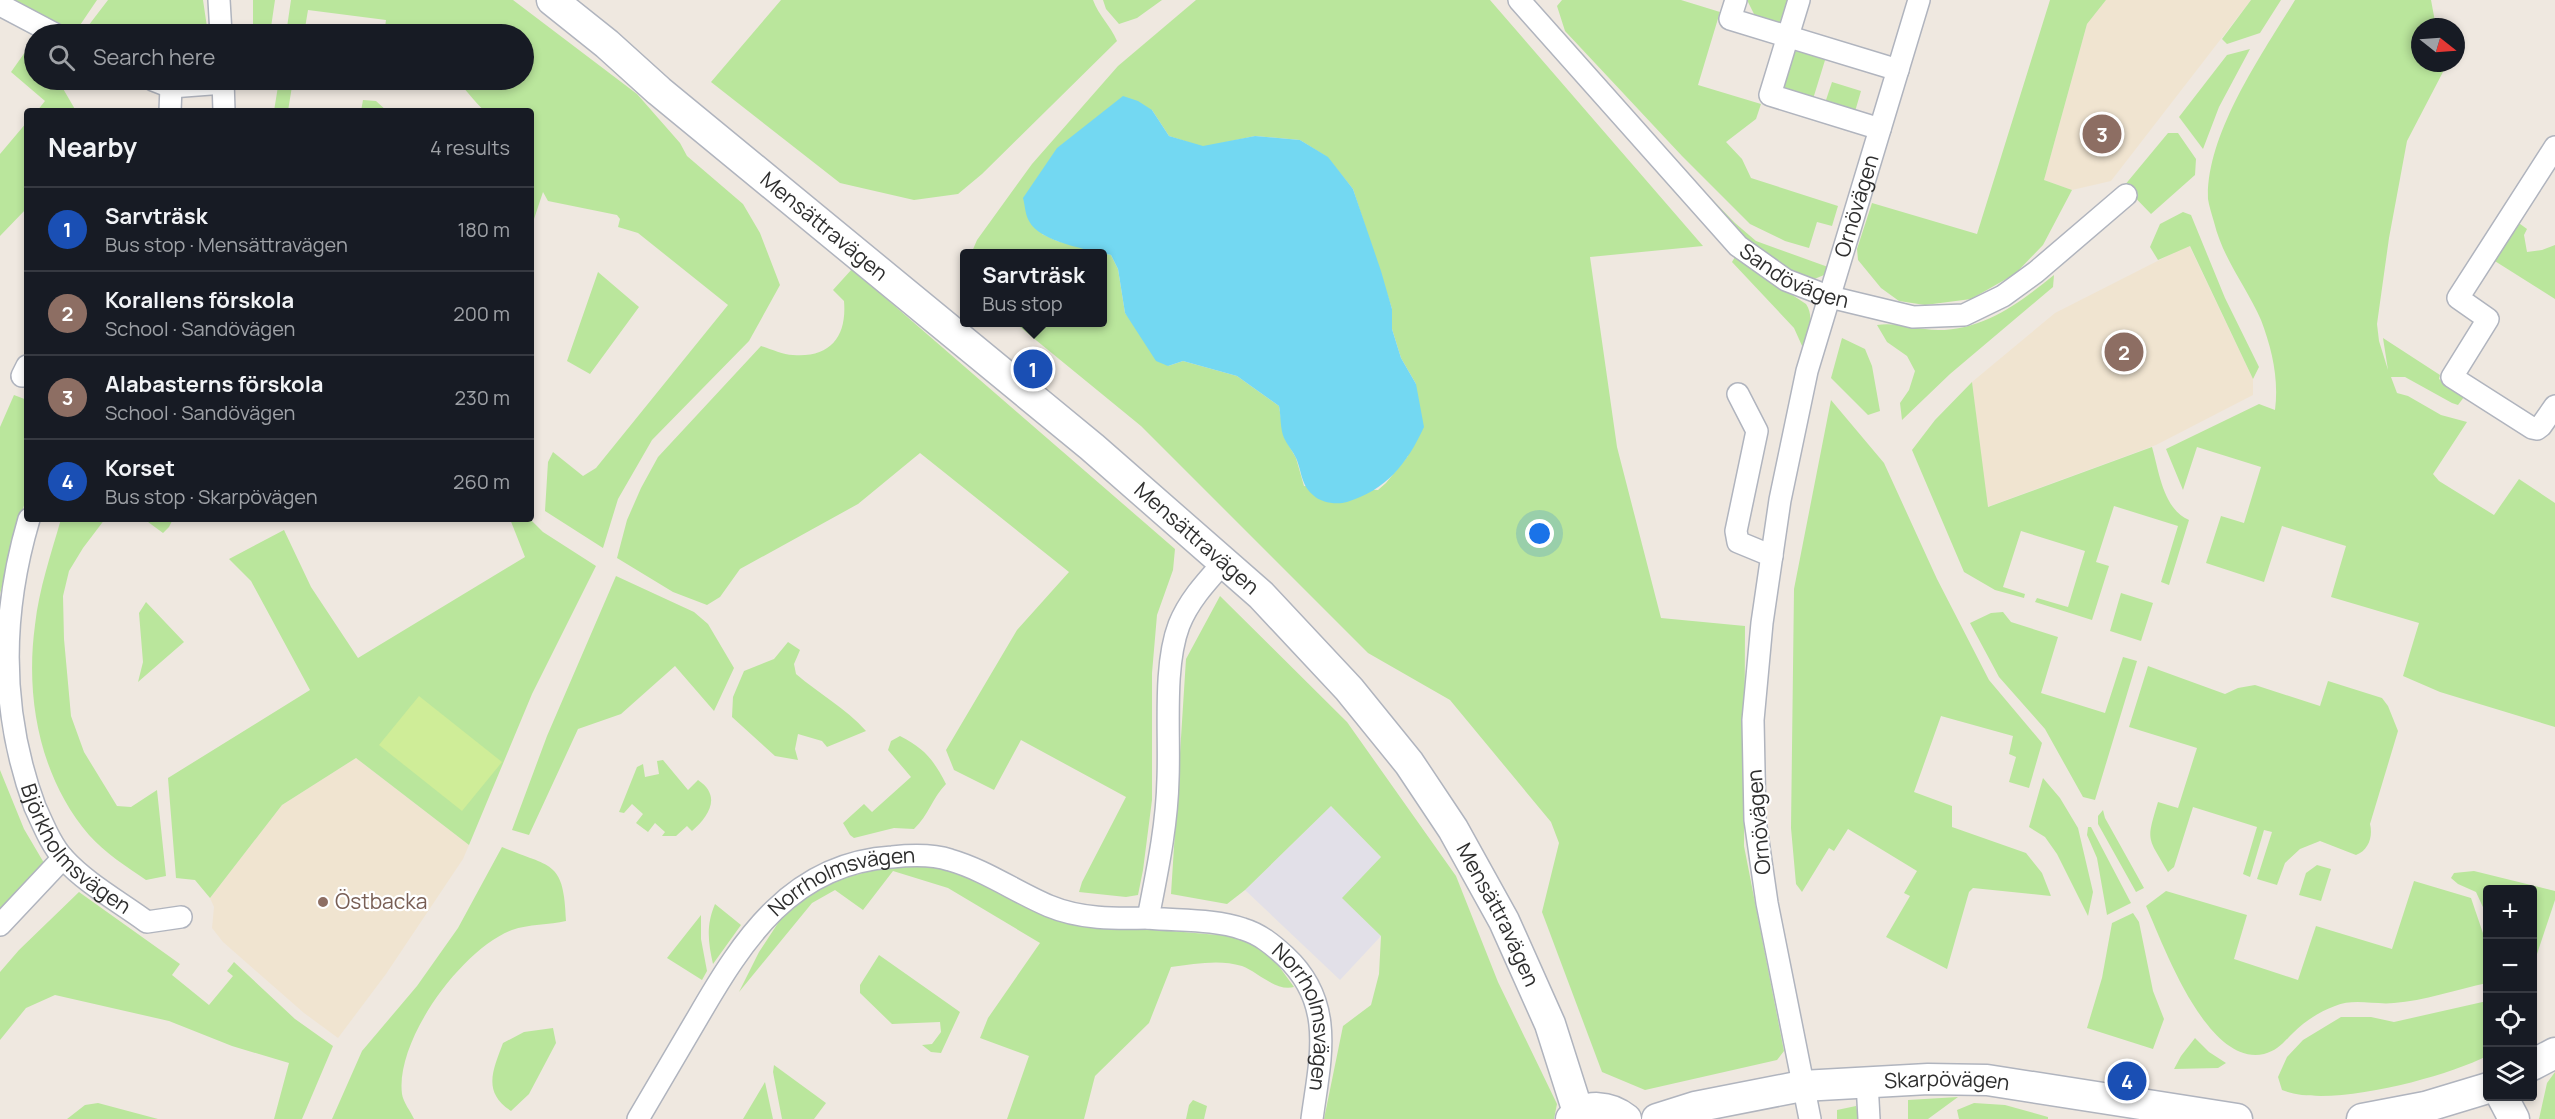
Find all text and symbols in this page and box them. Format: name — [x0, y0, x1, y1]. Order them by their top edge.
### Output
north arrow — [2411, 18, 2465, 72]
search box — [24, 24, 534, 90]
icon: search — [45, 41, 78, 74]
text: Search here — [93, 42, 215, 72]
pin: 3 — [2082, 112, 2122, 156]
text: Nearby — [48, 129, 137, 165]
text: 4 results — [430, 134, 510, 161]
street label: Ornövägen — [1827, 151, 1885, 260]
street label: Mensättravägen — [755, 165, 894, 287]
text: Sarvträsk — [105, 201, 208, 231]
text: 1 — [63, 216, 72, 243]
text: 180 m — [457, 216, 510, 243]
text: Bus stop · Mensättravägen — [105, 231, 348, 258]
street label: Sandövägen — [1734, 236, 1852, 314]
popup — [960, 249, 1107, 327]
text: Sarvträsk — [982, 260, 1085, 290]
text: Korallens förskola — [105, 285, 294, 315]
text: Bus stop — [982, 290, 1063, 317]
text: 2 — [62, 300, 73, 327]
text: 200 m — [453, 300, 510, 327]
text: School · Sandövägen — [105, 315, 295, 342]
pin: 2 — [2104, 330, 2144, 374]
pin: 1 — [1014, 346, 1052, 392]
text: Alabasterns förskola — [105, 369, 324, 399]
text: 3 — [62, 384, 73, 411]
text: 230 m — [454, 384, 510, 411]
text: School · Sandövägen — [105, 399, 295, 426]
text: Korset — [105, 453, 175, 483]
text: 4 — [61, 468, 74, 495]
text: 260 m — [453, 468, 510, 495]
street label: Mensättravägen — [1129, 475, 1266, 600]
text: Bus stop · Skarpövägen — [105, 483, 318, 510]
your location — [1525, 519, 1554, 548]
street label: Ornövägen — [1739, 768, 1777, 876]
street label: Björkholmsvägen — [15, 780, 137, 920]
street label: Mensättravägen — [1450, 838, 1546, 991]
street label: Norrholmsvägen — [761, 840, 916, 922]
map controls — [2483, 885, 2537, 1101]
button: + — [2483, 885, 2537, 939]
place label: Östbacka — [335, 887, 427, 915]
marker: Östbacka — [316, 895, 330, 909]
street label: Norrholmsvägen — [1267, 936, 1336, 1093]
button: − — [2483, 939, 2537, 993]
button: locate — [2483, 993, 2537, 1047]
button: layers — [2483, 1047, 2537, 1101]
pin: 4 — [2108, 1058, 2146, 1104]
street label: Skarpövägen — [1883, 1064, 2012, 1096]

